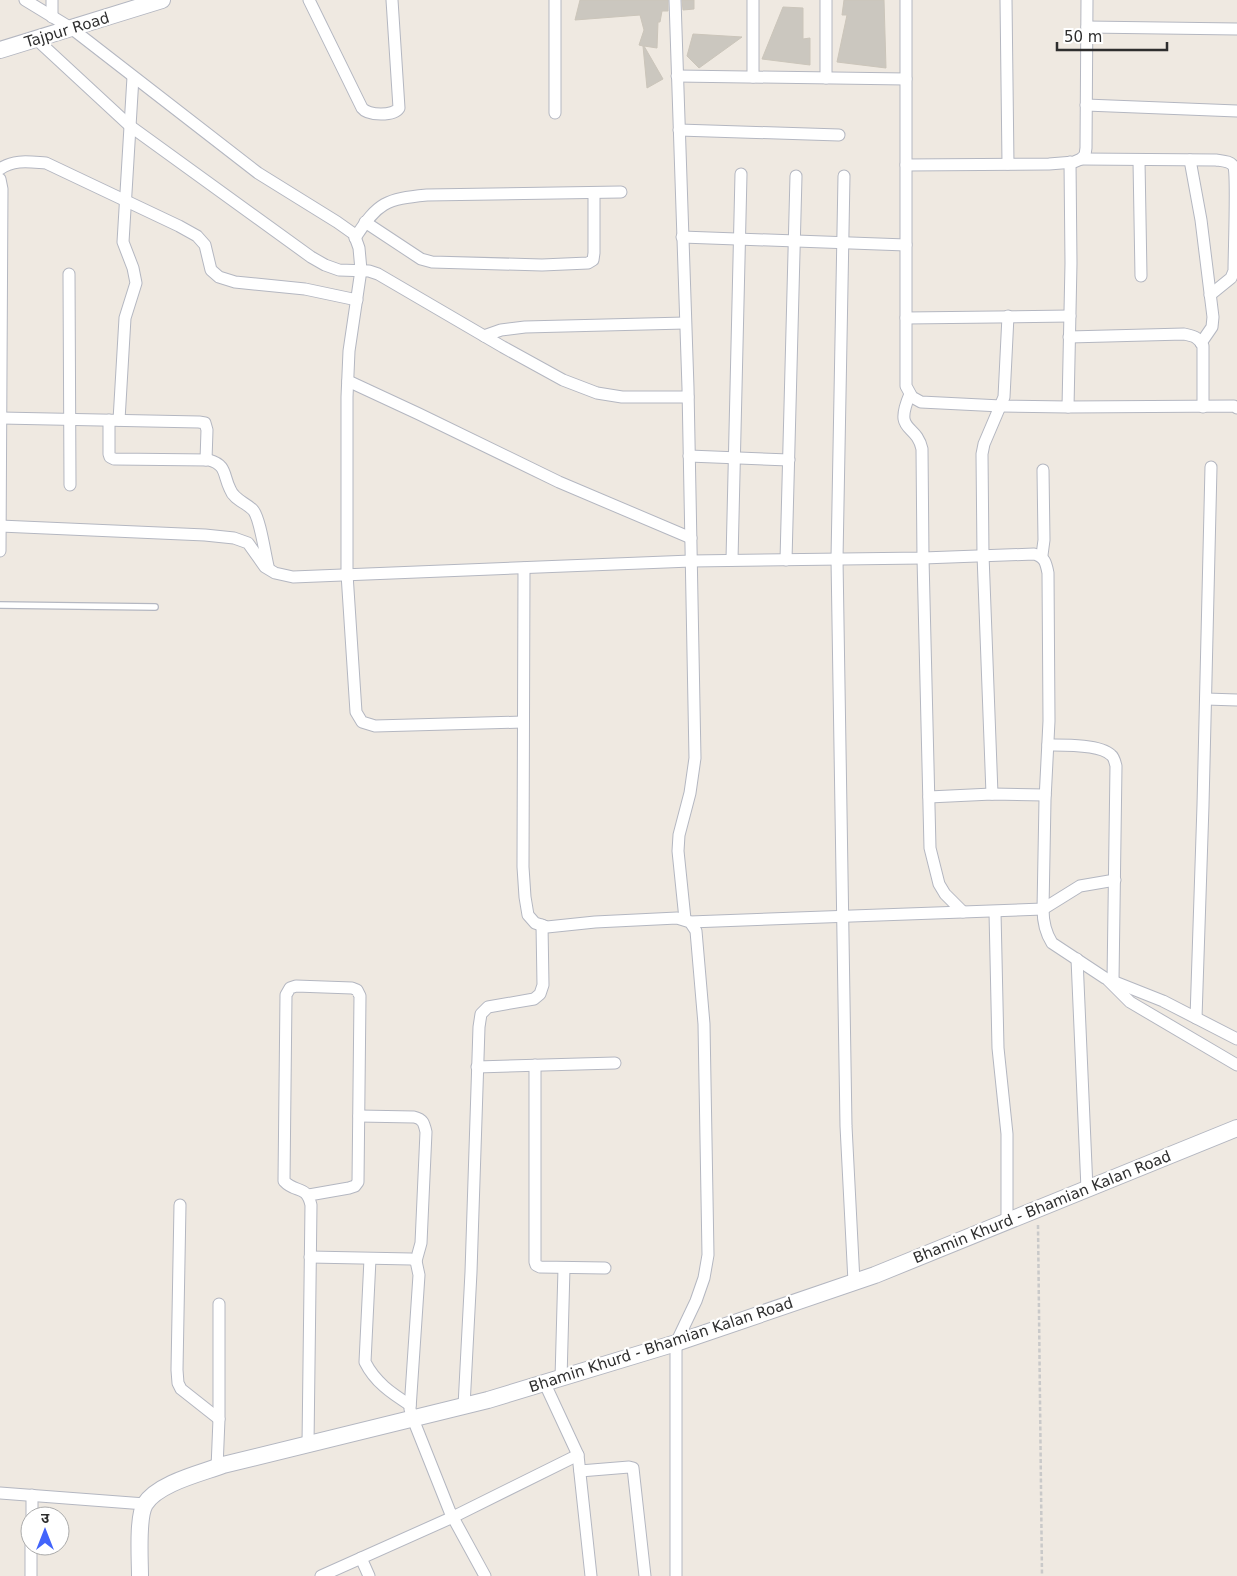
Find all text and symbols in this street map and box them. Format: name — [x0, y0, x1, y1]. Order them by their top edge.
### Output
street label: Tajpur Road — [21, 9, 112, 52]
scale bar — [1057, 20, 1167, 52]
text: 50 m — [1064, 28, 1102, 46]
street label: Bhamin Khurd - Bhamian Kalan Road — [910, 1147, 1174, 1267]
street label: Bhamin Khurd - Bhamian Kalan Road — [527, 1294, 795, 1396]
north arrow — [20, 1506, 70, 1556]
text: उ — [41, 1510, 50, 1526]

